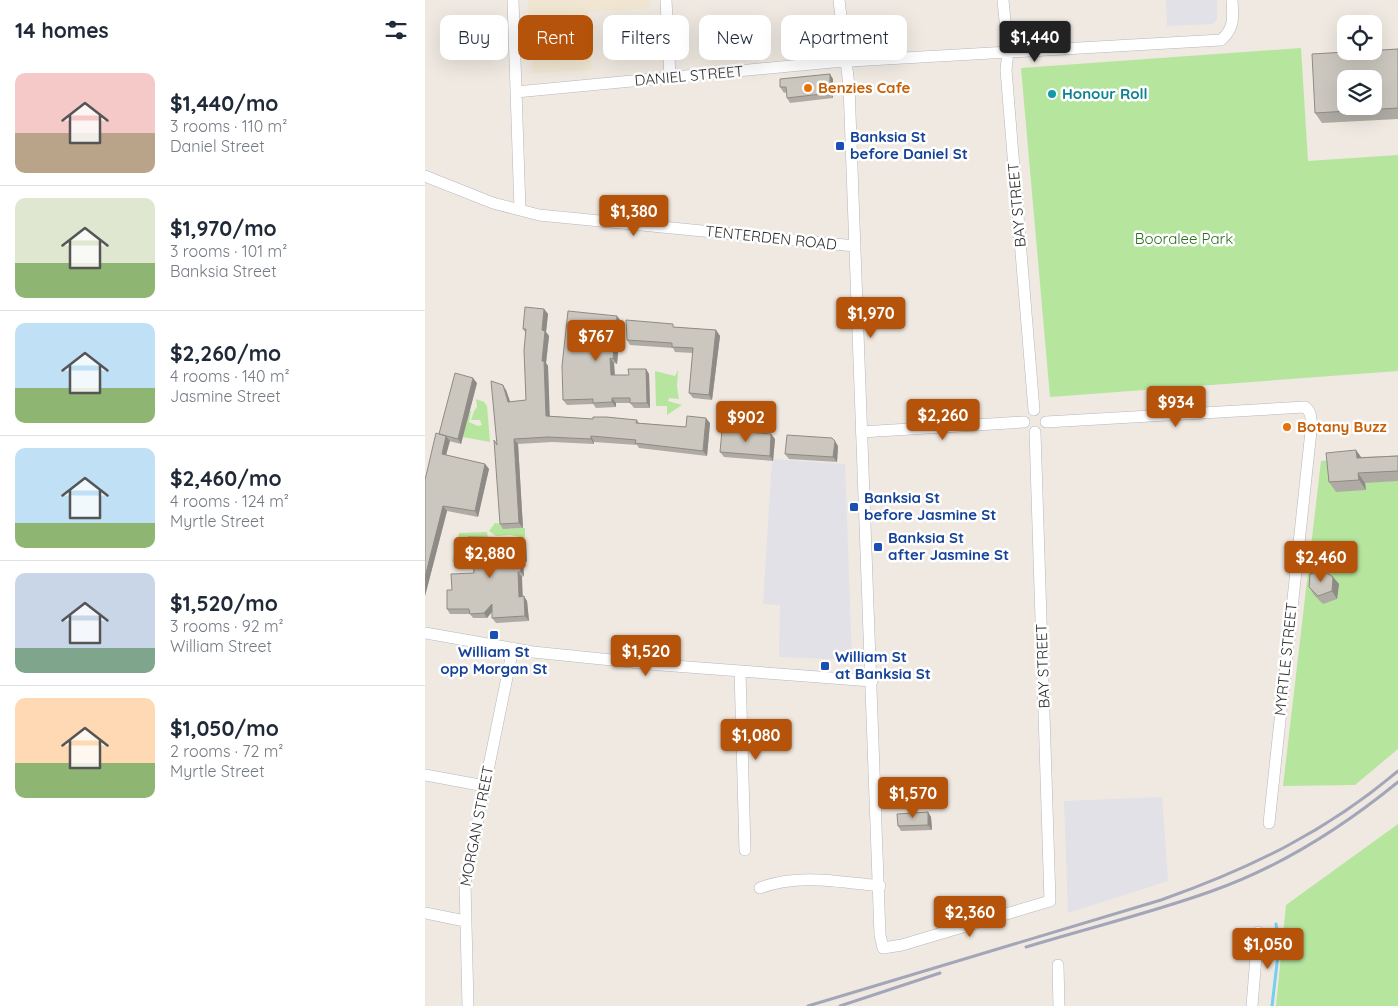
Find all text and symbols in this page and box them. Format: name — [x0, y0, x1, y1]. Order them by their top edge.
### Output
chip: Buy — [440, 15, 508, 60]
chip: Rent — [518, 15, 593, 60]
chip: Filters — [603, 15, 689, 60]
chip: New — [699, 15, 771, 60]
chip: Apartment — [781, 15, 907, 60]
map controls — [1337, 15, 1382, 115]
button: locate — [1337, 15, 1382, 60]
icon: filters — [382, 16, 410, 44]
text: 14 homes — [15, 17, 109, 43]
pin: $1,440 — [994, 20, 1076, 63]
text: $1,440 — [1011, 27, 1059, 47]
street label: DANIEL STREET — [634, 61, 744, 90]
button: layers — [1337, 70, 1382, 115]
place label: Benzies Cafe — [818, 78, 911, 97]
marker: Benzies Cafe — [802, 82, 814, 94]
place label: Honour Roll — [1062, 84, 1148, 103]
marker: Honour Roll — [1046, 88, 1058, 100]
text: $1,440/mo — [170, 90, 278, 116]
icon: home — [55, 93, 115, 153]
text: 3 rooms · 110 m² — [170, 116, 287, 136]
place label: Banksia St before Daniel St — [850, 127, 968, 163]
text: Daniel Street — [170, 136, 265, 156]
marker: Banksia St before Daniel St — [834, 140, 846, 152]
street label: BAY STREET — [1003, 162, 1030, 248]
pin: $1,380 — [593, 194, 675, 237]
text: $1,380 — [610, 201, 658, 221]
text: $1,970/mo — [170, 215, 277, 241]
icon: home — [55, 218, 115, 278]
street label: TENTERDEN ROAD — [704, 221, 838, 254]
park label: Booralee Park — [1135, 229, 1233, 248]
text: 3 rooms · 101 m² — [170, 241, 287, 261]
text: Banksia Street — [170, 261, 277, 281]
pin: $1,970 — [830, 296, 912, 339]
text: $1,970 — [847, 303, 895, 323]
pin: $767 — [566, 320, 626, 362]
text: $767 — [578, 326, 614, 346]
text: $2,260/mo — [170, 340, 281, 366]
icon: home — [55, 343, 115, 403]
text: 4 rooms · 140 m² — [170, 366, 290, 386]
text: Jasmine Street — [170, 386, 281, 406]
pin: $934 — [1146, 386, 1206, 428]
text: $934 — [1158, 392, 1194, 412]
pin: $2,260 — [902, 398, 984, 441]
pin: $902 — [716, 400, 776, 443]
text: $2,260 — [918, 405, 968, 425]
text: $902 — [727, 407, 765, 427]
place label: Botany Buzz — [1297, 417, 1387, 436]
marker: Botany Buzz — [1281, 421, 1293, 433]
text: $2,460/mo — [170, 465, 282, 491]
icon: home — [55, 468, 115, 528]
place label: Banksia St before Jasmine St — [864, 488, 996, 524]
text: 4 rooms · 124 m² — [170, 491, 289, 511]
marker: Banksia St before Jasmine St — [848, 501, 860, 513]
text: Myrtle Street — [170, 511, 265, 531]
place label: Banksia St after Jasmine St — [888, 528, 1009, 564]
pin: $2,880 — [449, 536, 531, 579]
pin: $2,460 — [1280, 540, 1362, 583]
marker: Banksia St after Jasmine St — [872, 541, 884, 553]
text: $2,880 — [465, 543, 515, 563]
text: $2,460 — [1295, 547, 1347, 567]
text: $1,520/mo — [170, 590, 278, 616]
icon: home — [55, 593, 115, 653]
street label: MYRTLE STREET — [1270, 601, 1301, 717]
text: 3 rooms · 92 m² — [170, 616, 284, 636]
street label: BAY STREET — [1032, 623, 1053, 709]
marker: William St opp Morgan St — [488, 629, 500, 641]
pin: $1,520 — [605, 634, 687, 677]
text: William Street — [170, 636, 272, 656]
text: $1,520 — [622, 641, 670, 661]
place label: William St opp Morgan St — [440, 642, 548, 678]
place label: William St at Banksia St — [835, 647, 931, 683]
marker: William St at Banksia St — [819, 660, 831, 672]
text: $1,050/mo — [170, 715, 279, 741]
icon: home — [55, 718, 115, 778]
pin: $1,080 — [715, 718, 797, 761]
text: $1,080 — [732, 725, 780, 745]
text: 2 rooms · 72 m² — [170, 741, 283, 761]
text: Myrtle Street — [170, 761, 265, 781]
street label: MORGAN STREET — [455, 764, 498, 888]
pin: $1,570 — [872, 776, 954, 819]
text: $1,570 — [889, 783, 937, 803]
pin: $2,360 — [929, 896, 1011, 938]
text: $2,360 — [945, 902, 995, 922]
pin: $1,050 — [1227, 928, 1309, 970]
text: $1,050 — [1243, 934, 1293, 954]

